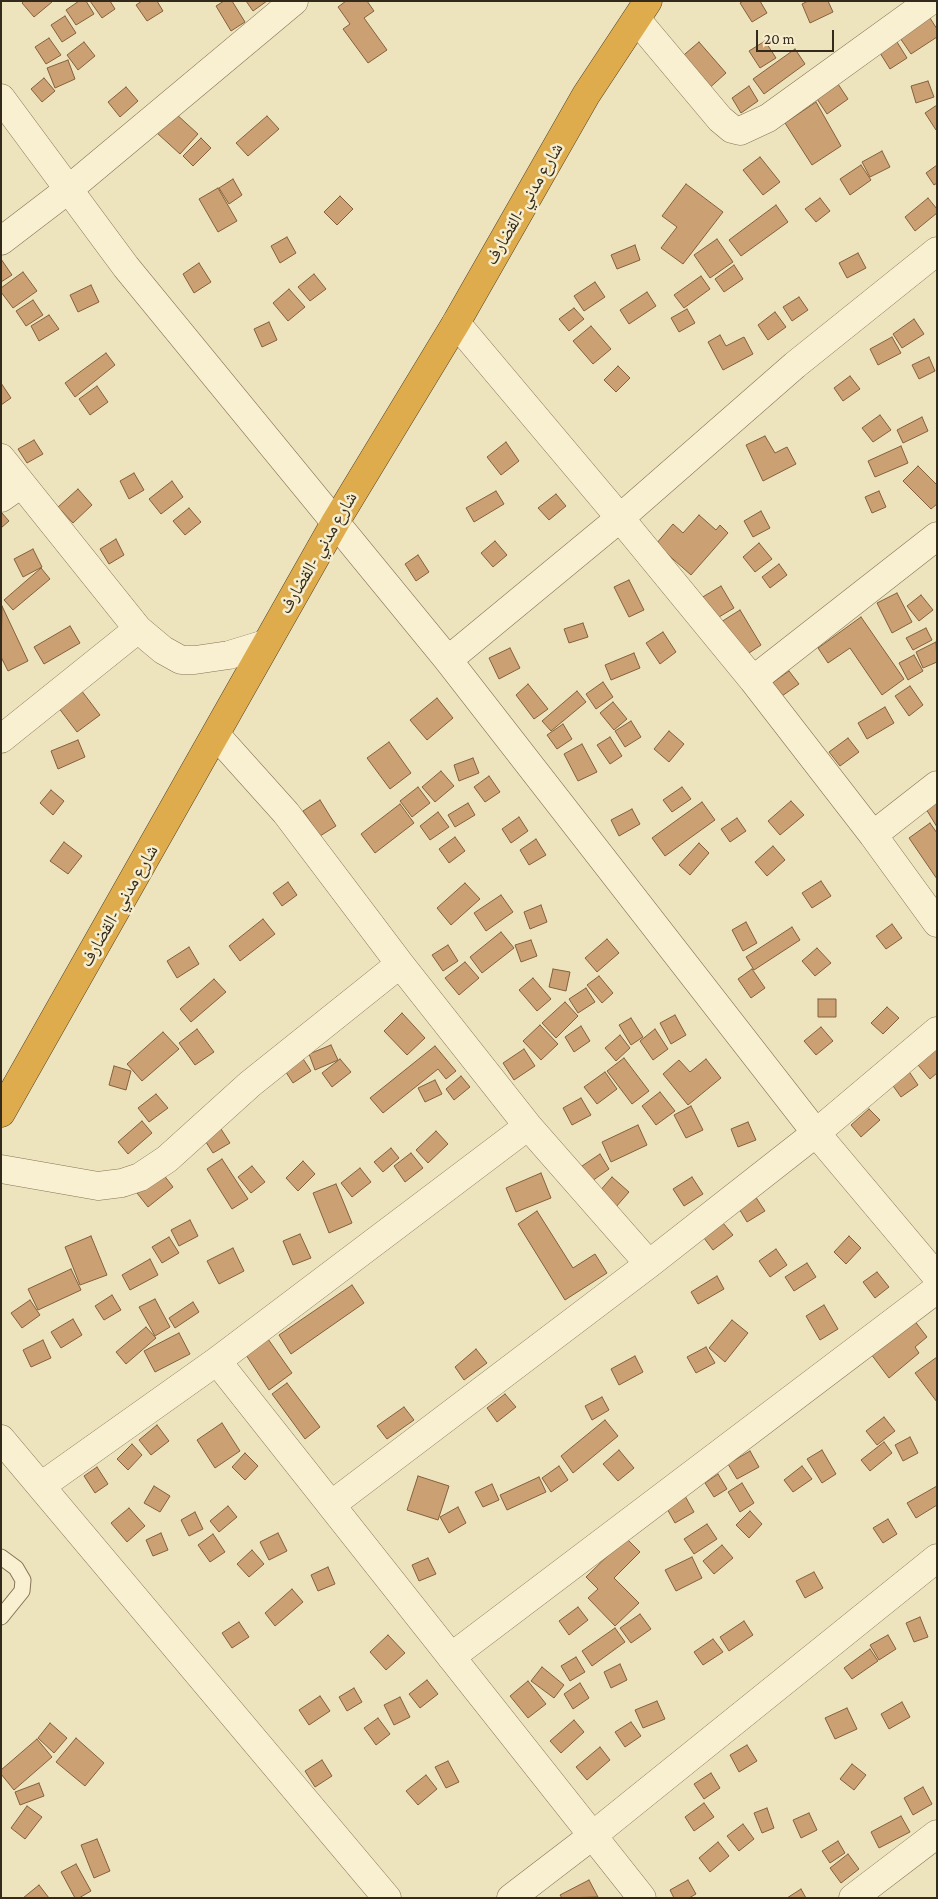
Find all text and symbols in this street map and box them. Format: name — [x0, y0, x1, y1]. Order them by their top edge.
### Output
scale bar — [758, 20, 836, 52]
text: 20 m — [764, 31, 795, 47]
street label: شارع مدني -القضارف — [480, 139, 568, 269]
street label: شارع مدني -القضارف — [274, 488, 362, 618]
street label: شارع مدني -القضارف — [75, 841, 163, 971]

